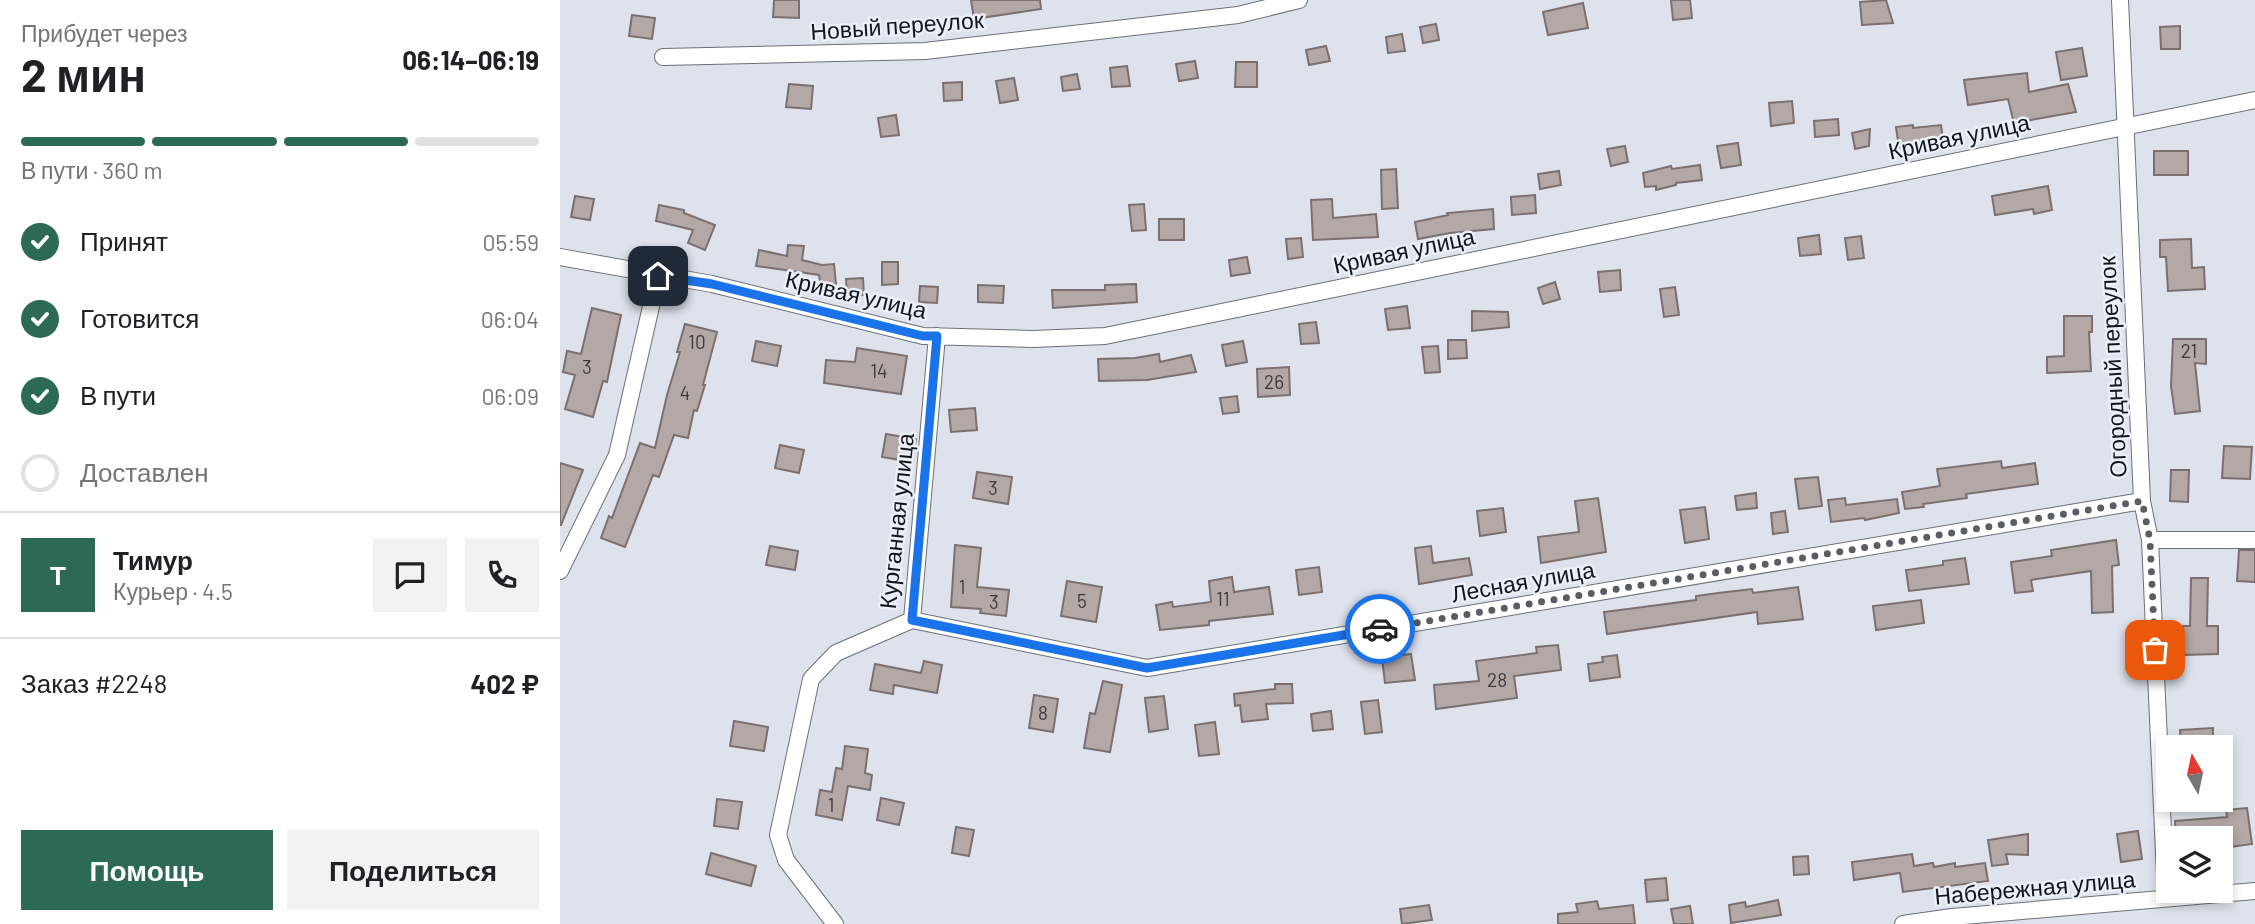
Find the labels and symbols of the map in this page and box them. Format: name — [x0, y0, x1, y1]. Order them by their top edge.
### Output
street label: Новый переулок — [809, 5, 985, 45]
street label: Кривая улица — [1885, 107, 2032, 165]
street label: Кривая улица — [1330, 221, 1477, 279]
pin — [628, 246, 688, 306]
street label: Огородный переулок — [2092, 255, 2132, 479]
street label: Кривая улица — [783, 264, 930, 324]
house number: 10 — [688, 330, 706, 353]
house number: 21 — [2181, 339, 2197, 362]
house number: 3 — [582, 355, 592, 378]
house number: 14 — [870, 359, 888, 382]
house number: 26 — [1264, 370, 1284, 393]
house number: 4 — [680, 381, 690, 404]
street label: Курганная улица — [873, 431, 919, 610]
house number: 3 — [988, 476, 998, 499]
street label: Лесная улица — [1449, 555, 1597, 607]
house number: 1 — [959, 575, 965, 598]
house number: 11 — [1216, 587, 1230, 610]
house number: 5 — [1077, 589, 1087, 612]
house number: 3 — [989, 590, 999, 613]
courier — [1345, 594, 1415, 664]
pin — [2125, 620, 2185, 680]
house number: 28 — [1487, 668, 1507, 691]
house number: 8 — [1038, 701, 1048, 724]
north arrow — [2156, 735, 2233, 812]
house number: 1 — [828, 793, 834, 816]
street label: Набережная улица — [1933, 864, 2137, 910]

